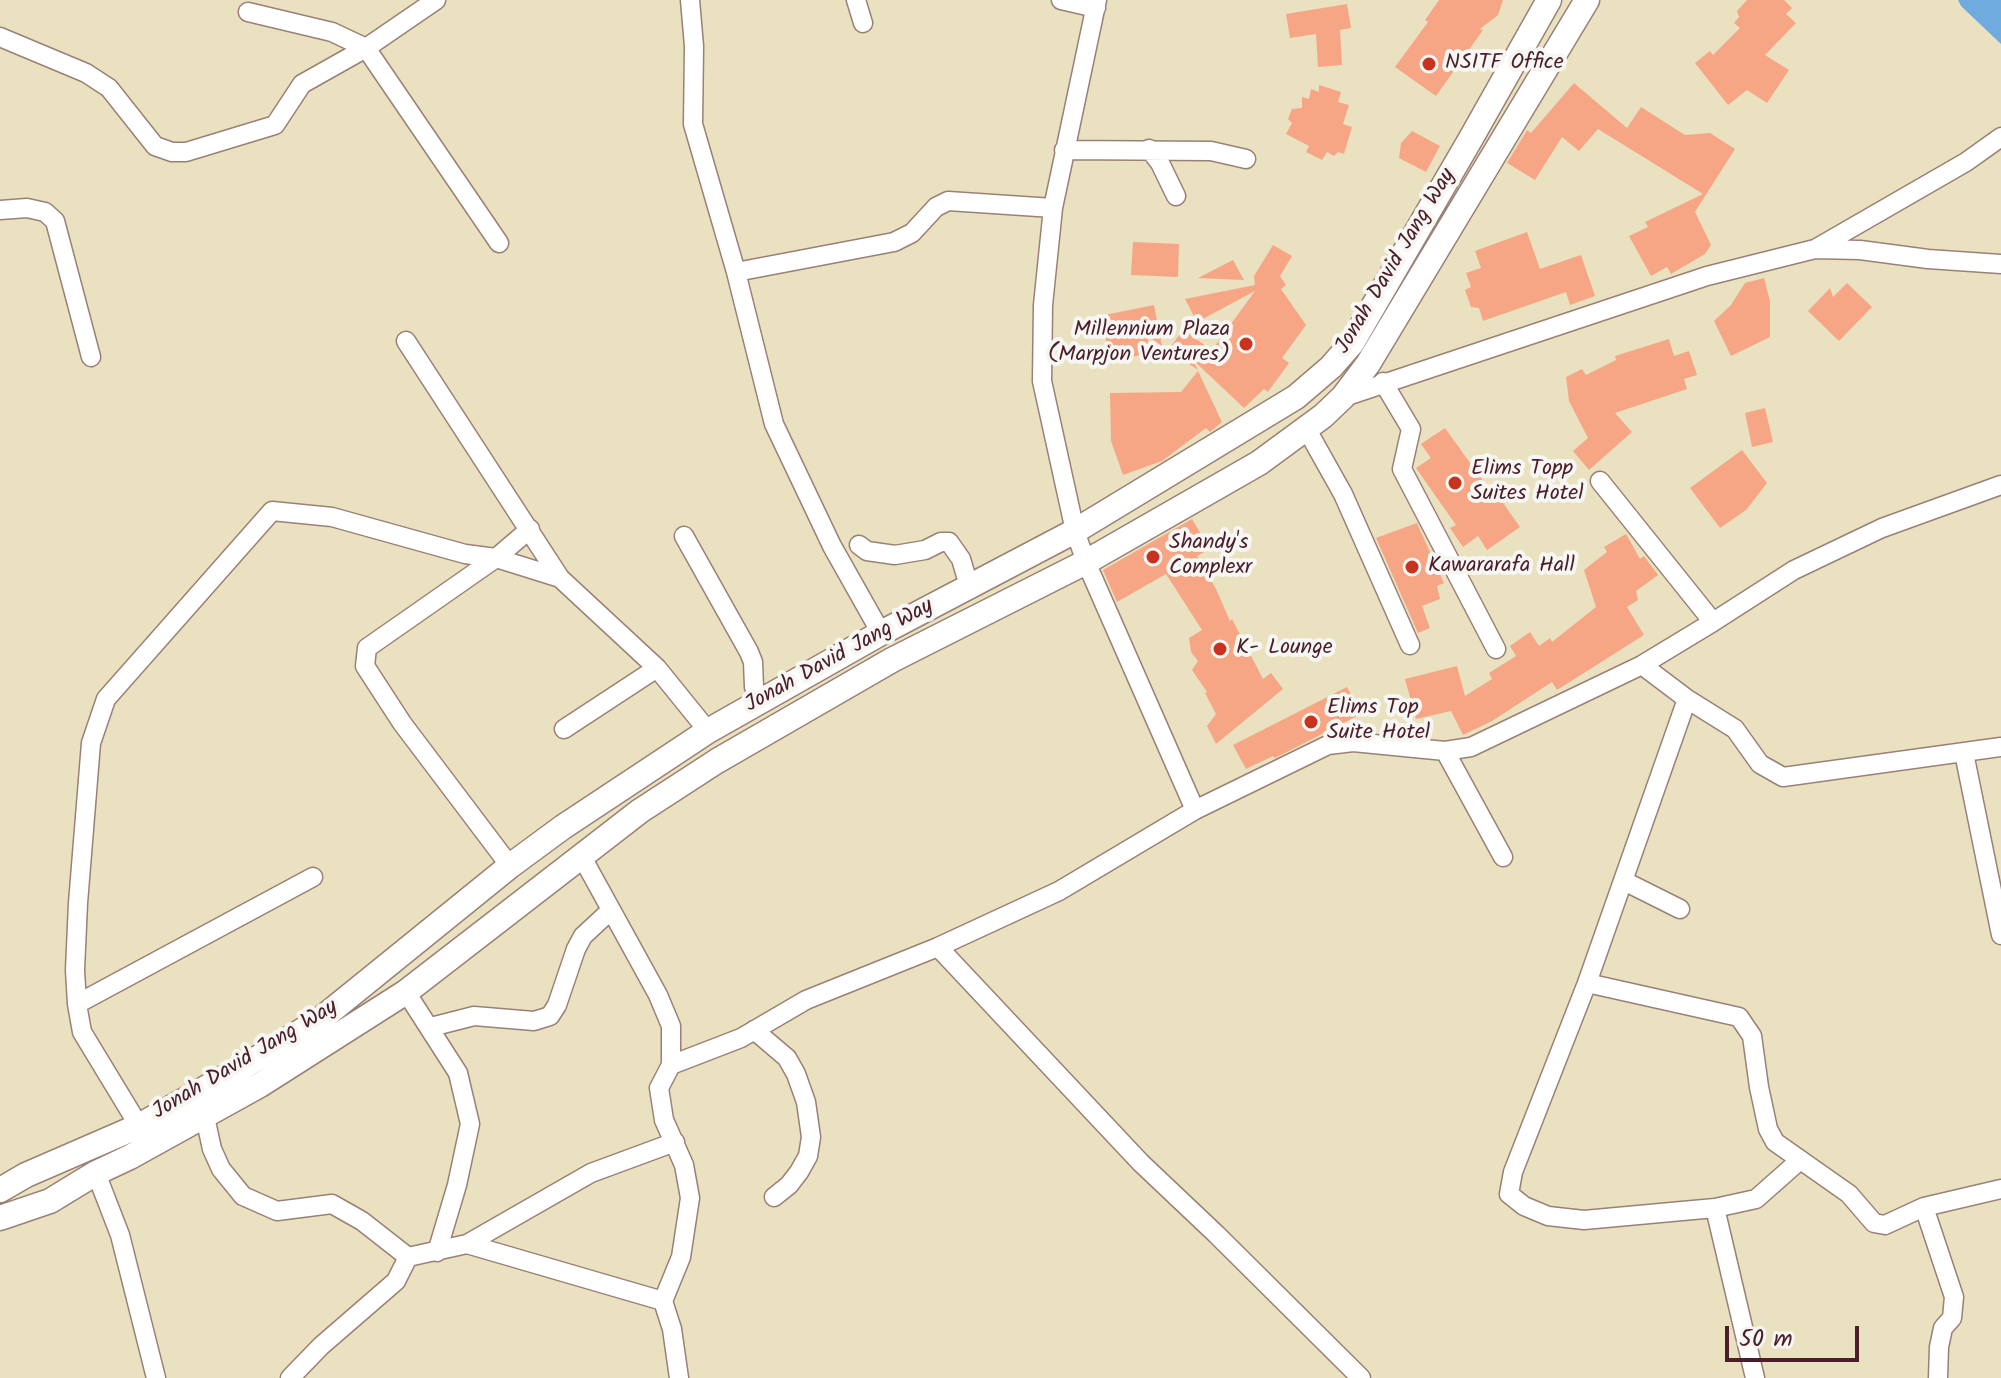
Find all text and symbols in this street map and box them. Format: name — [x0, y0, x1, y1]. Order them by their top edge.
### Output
place label: NSITF Office — [1445, 51, 1564, 77]
marker: NSITF Office — [1420, 55, 1438, 73]
street label: Jonah David Jang Way — [1331, 165, 1463, 359]
place label: Millennium Plaza (Marpjon Ventures) — [1048, 318, 1230, 370]
marker: Millennium Plaza (Marpjon Ventures) — [1237, 335, 1255, 353]
place label: Elims Topp Suites Hotel — [1471, 457, 1584, 508]
marker: Elims Topp Suites Hotel — [1446, 474, 1464, 492]
place label: Shandy's Complexr — [1169, 531, 1252, 582]
marker: Shandy's Complexr — [1144, 548, 1162, 566]
place label: Kawararafa Hall — [1428, 554, 1575, 580]
marker: Kawararafa Hall — [1403, 558, 1421, 576]
street label: Jonah David Jang Way — [741, 594, 939, 720]
place label: K- Lounge — [1236, 636, 1333, 662]
marker: K- Lounge — [1211, 640, 1229, 658]
place label: Elims Top Suite Hotel — [1327, 696, 1430, 748]
marker: Elims Top Suite Hotel — [1302, 713, 1320, 731]
street label: Jonah David Jang Way — [149, 995, 343, 1127]
scale bar — [1729, 1310, 1863, 1360]
text: 50 m — [1739, 1320, 1793, 1359]

